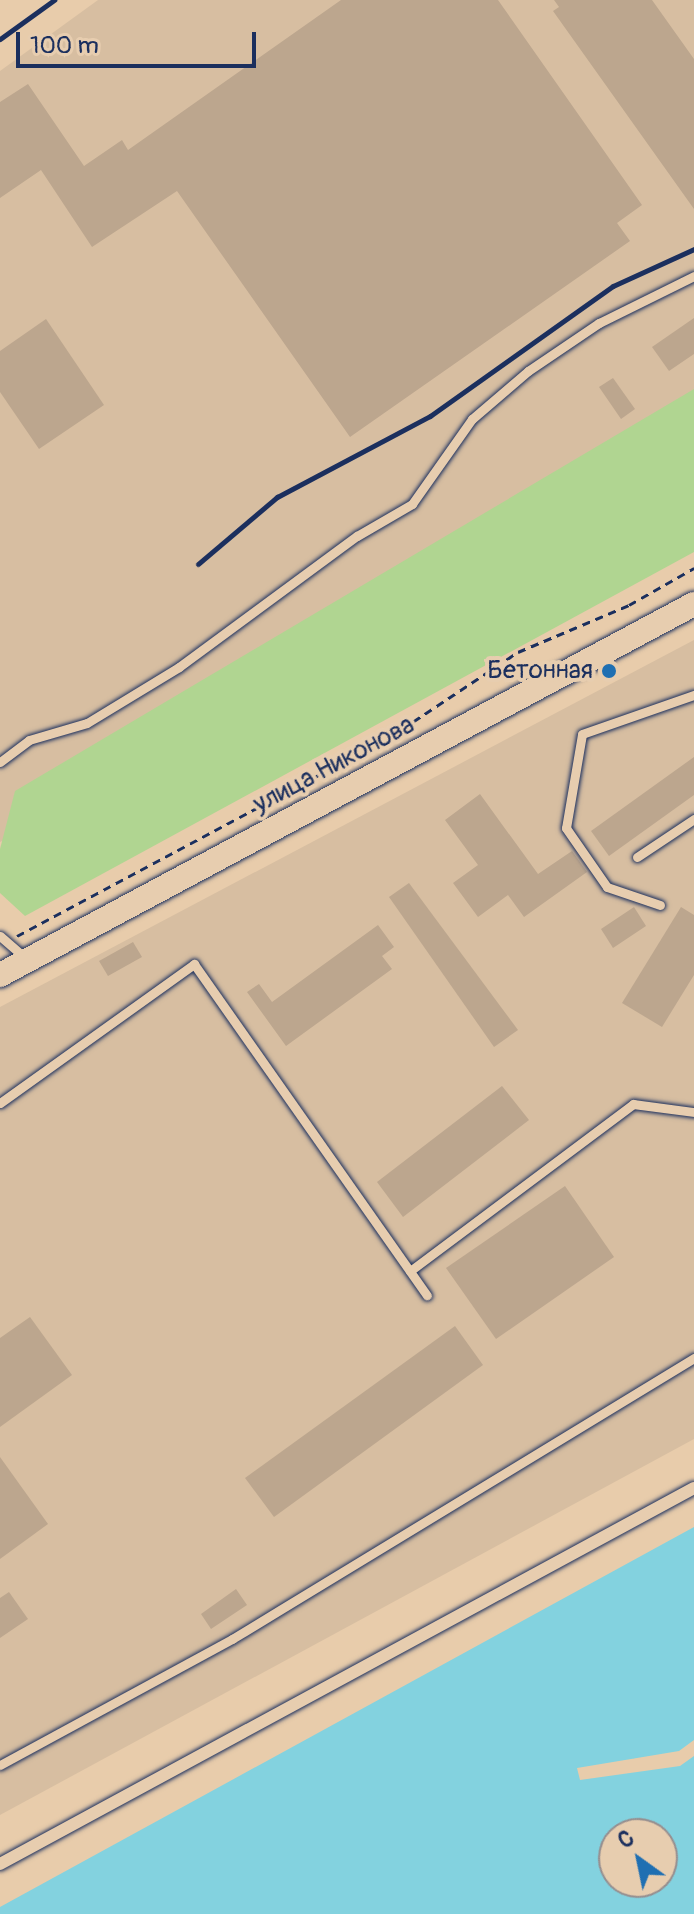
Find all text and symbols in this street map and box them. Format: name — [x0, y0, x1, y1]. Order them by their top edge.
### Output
scale bar — [20, 16, 260, 66]
text: 100 m — [30, 31, 99, 60]
place label: Бетонная — [487, 655, 593, 687]
marker: Бетонная — [600, 662, 618, 680]
street label: улица Никонова — [248, 710, 420, 820]
north arrow — [598, 1818, 678, 1898]
text: С — [613, 1824, 639, 1855]

